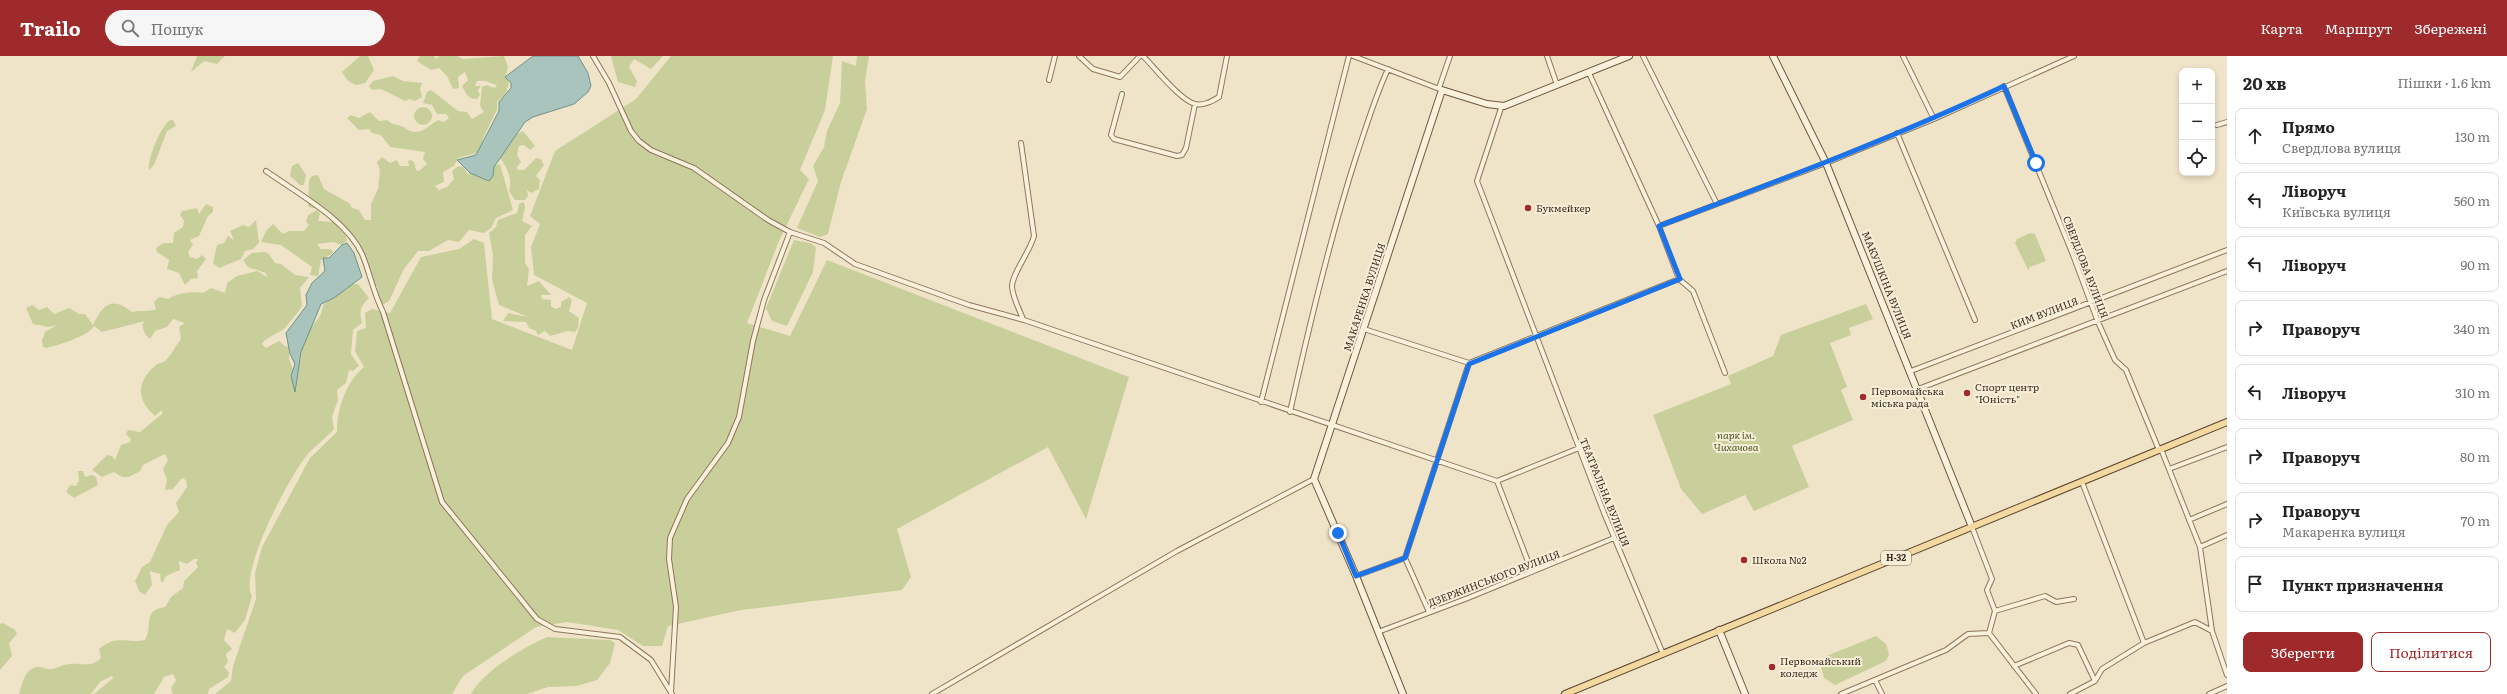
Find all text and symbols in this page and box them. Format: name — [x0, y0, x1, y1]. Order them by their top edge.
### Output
search box — [105, 10, 385, 46]
text: Trailo — [20, 14, 81, 42]
icon: search — [119, 17, 141, 39]
text: Пошук — [151, 17, 203, 40]
text: Карта — [2261, 18, 2302, 38]
text: Маршрут — [2324, 18, 2393, 38]
text: Збережені — [2415, 18, 2487, 38]
map controls — [2179, 68, 2215, 176]
button: + — [2179, 68, 2215, 104]
text: 20 хв — [2243, 70, 2286, 95]
text: Пішки · 1.6 km — [2397, 73, 2491, 92]
button: − — [2179, 104, 2215, 140]
text: Прямо — [2282, 115, 2335, 138]
icon: ahead — [2244, 125, 2266, 147]
text: 130 m — [2455, 127, 2490, 146]
text: Свердлова вулиця — [2282, 138, 2401, 157]
button: locate — [2179, 140, 2215, 176]
route start — [2027, 154, 2045, 172]
text: Ліворуч — [2282, 179, 2346, 202]
icon: left — [2244, 189, 2266, 211]
text: 560 m — [2454, 191, 2490, 210]
place label: Букмейкер — [1536, 200, 1591, 215]
text: Київська вулиця — [2282, 202, 2391, 221]
marker: Букмейкер — [1523, 203, 1533, 213]
street label: СВЕРДЛОВА ВУЛИЦЯ — [2060, 214, 2113, 320]
street label: МАКУШКІНА ВУЛИЦЯ — [1859, 228, 1916, 341]
street label: МАКАРЕНКА ВУЛИЦЯ — [1339, 241, 1388, 353]
icon: left — [2244, 253, 2266, 275]
text: Ліворуч — [2282, 253, 2346, 276]
text: 90 m — [2460, 255, 2490, 274]
street label: КИМ ВУЛИЦЯ — [2008, 293, 2080, 332]
icon: right — [2244, 317, 2266, 339]
text: Праворуч — [2282, 317, 2360, 340]
text: 340 m — [2453, 319, 2490, 338]
place label: Спорт центр "Юність" — [1975, 379, 2039, 406]
icon: left — [2244, 381, 2266, 403]
text: Ліворуч — [2282, 381, 2346, 404]
place label: Первомайська міська рада — [1871, 383, 1945, 410]
text: 310 m — [2455, 383, 2490, 402]
marker: Спорт центр "Юність" — [1962, 388, 1972, 398]
marker: Первомайська міська рада — [1858, 392, 1868, 402]
park label: парк ім. Чихачова — [1713, 427, 1759, 454]
street label: ТЕАТРАЛЬНА ВУЛИЦЯ — [1577, 435, 1634, 549]
icon: right — [2244, 445, 2266, 467]
text: Праворуч — [2282, 445, 2360, 468]
text: 80 m — [2460, 447, 2490, 466]
text: Праворуч — [2282, 499, 2360, 522]
icon: right — [2244, 509, 2266, 531]
text: 70 m — [2461, 511, 2490, 530]
text: Макаренка вулиця — [2282, 522, 2406, 541]
route end — [1329, 524, 1347, 542]
street label: ДЗЕРЖИНСЬКОГО ВУЛИЦЯ — [1426, 545, 1562, 610]
road number: Н-32 — [1881, 551, 1911, 565]
place label: Школа №2 — [1752, 552, 1806, 567]
marker: Школа №2 — [1739, 555, 1749, 565]
icon: arrive — [2244, 573, 2266, 595]
text: Пункт призначення — [2282, 573, 2443, 596]
button: Зберегти — [2243, 632, 2363, 672]
button: Поділитися — [2371, 632, 2491, 672]
place label: Первомайський коледж — [1780, 653, 1861, 680]
marker: Первомайський коледж — [1767, 662, 1777, 672]

